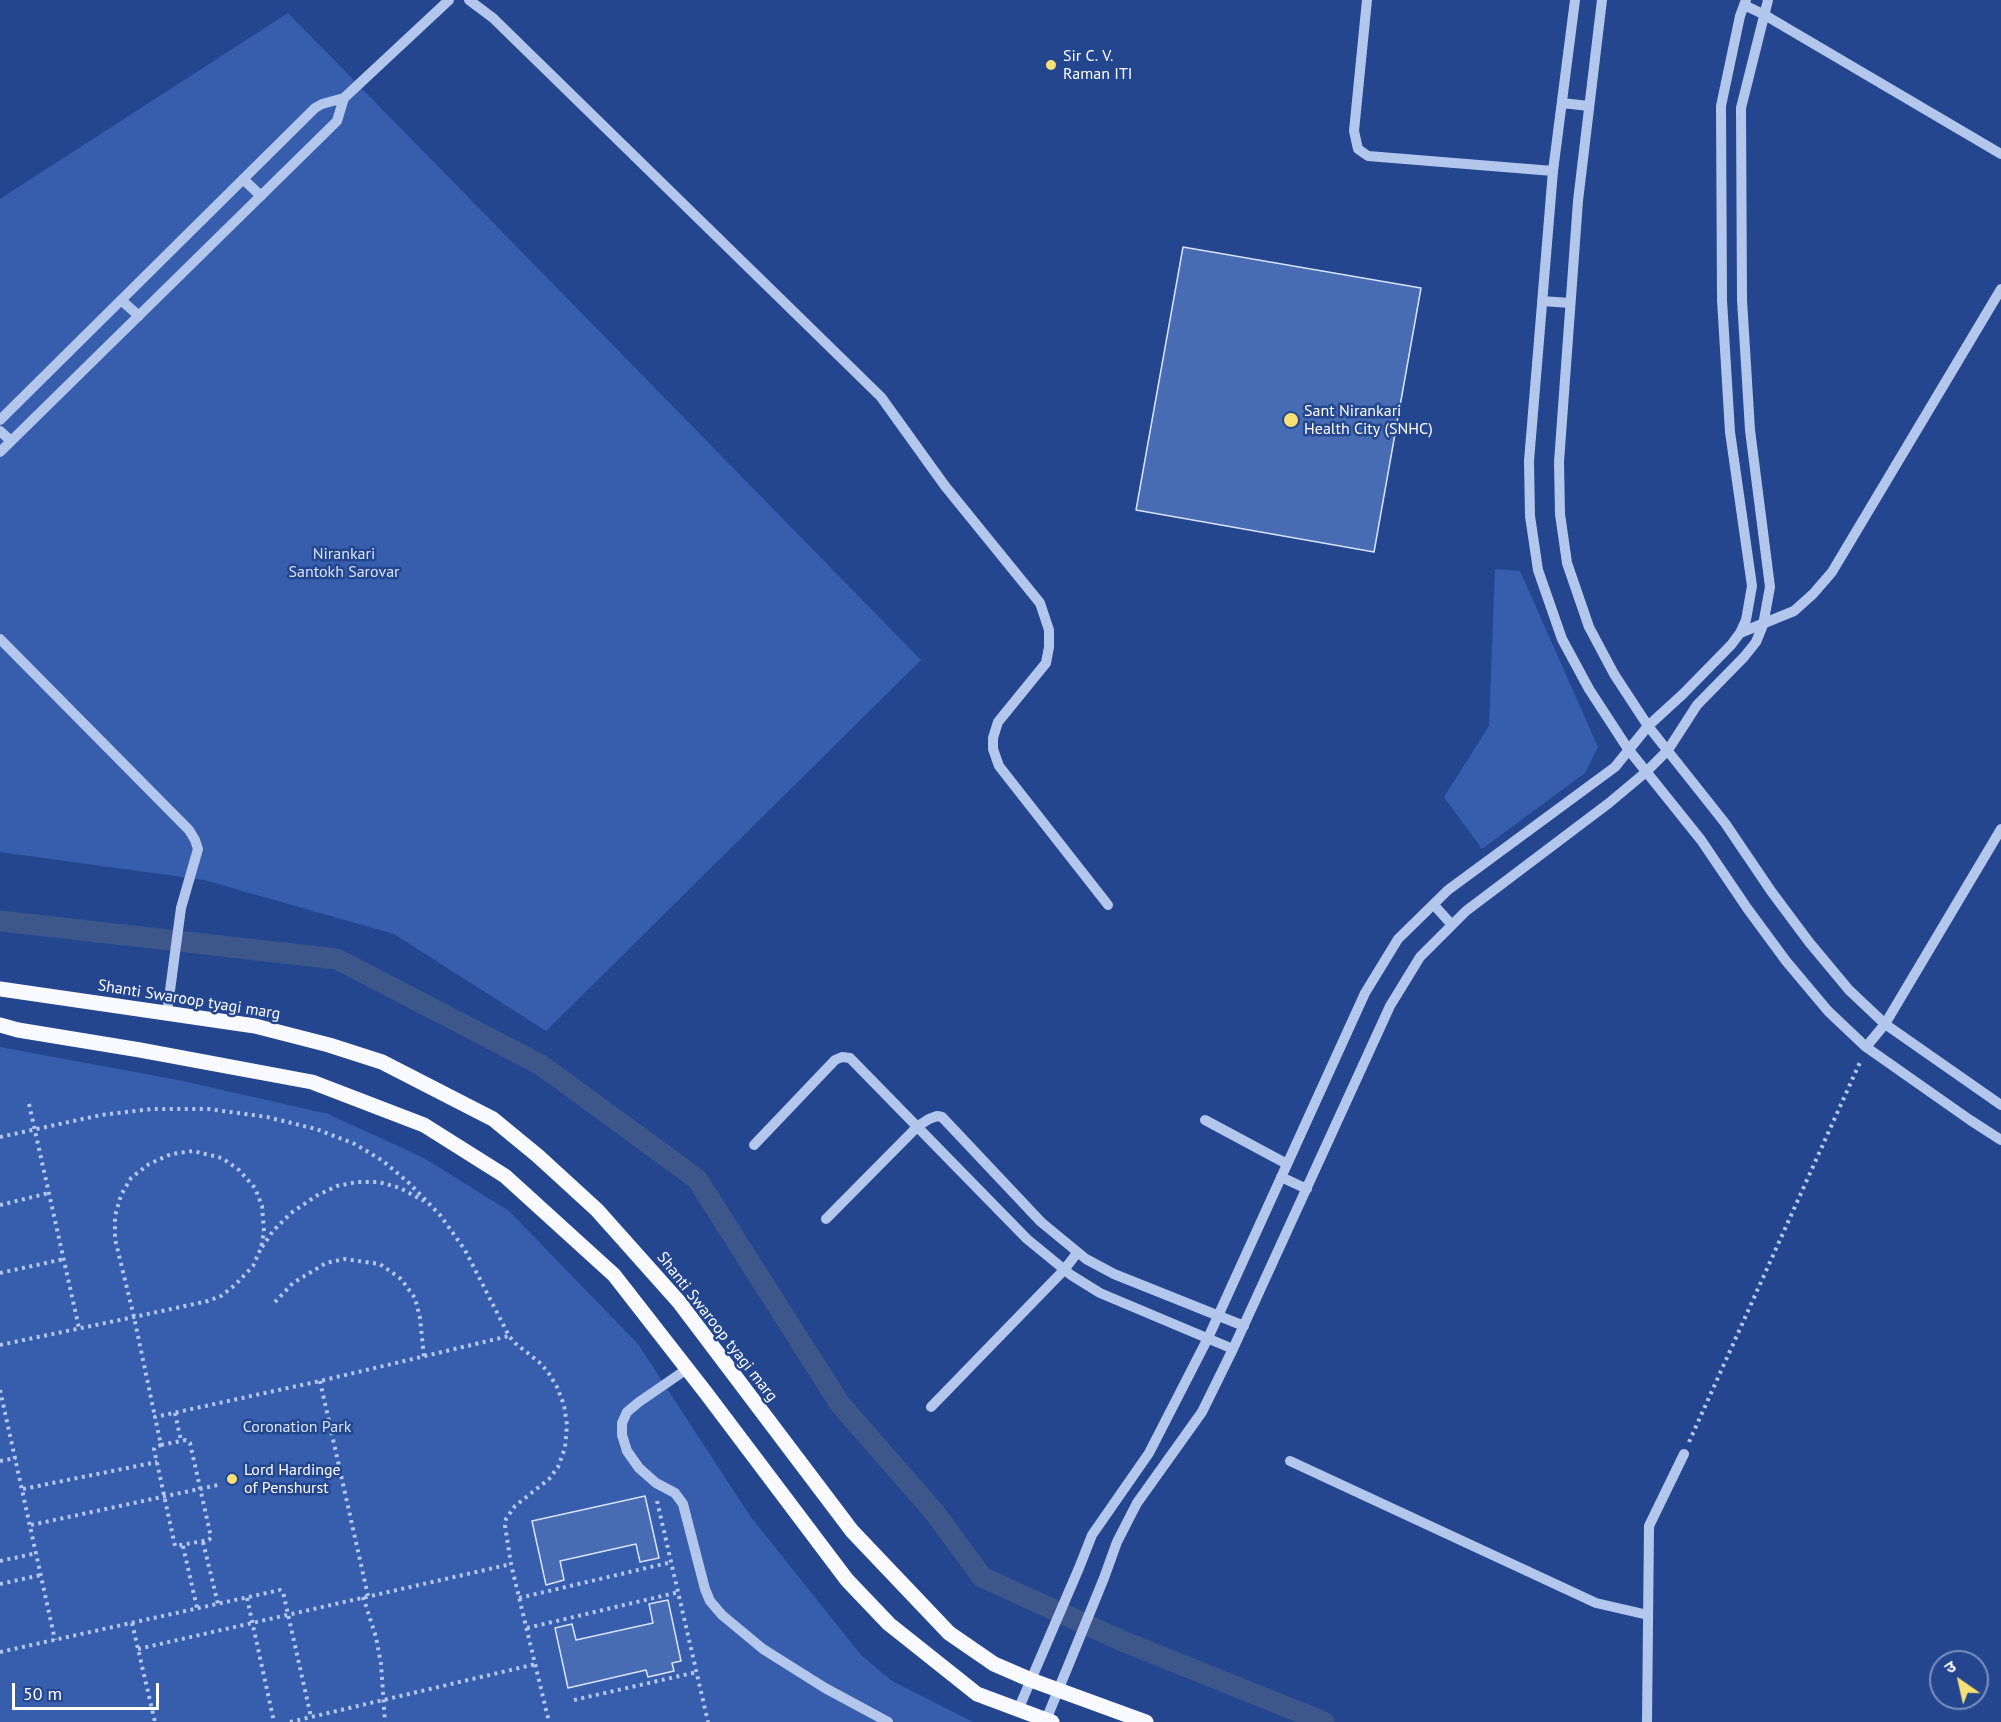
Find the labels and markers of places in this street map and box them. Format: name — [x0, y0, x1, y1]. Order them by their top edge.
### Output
place label: Sir C. V. Raman ITI — [1063, 46, 1132, 84]
marker: Sir C. V. Raman ITI — [1044, 58, 1058, 72]
place label: Sant Nirankari Health City (SNHC) — [1304, 401, 1433, 439]
marker: Sant Nirankari Health City (SNHC) — [1282, 411, 1300, 429]
place label: Lord Hardinge of Penshurst — [244, 1460, 341, 1498]
marker: Lord Hardinge of Penshurst — [225, 1472, 239, 1486]

